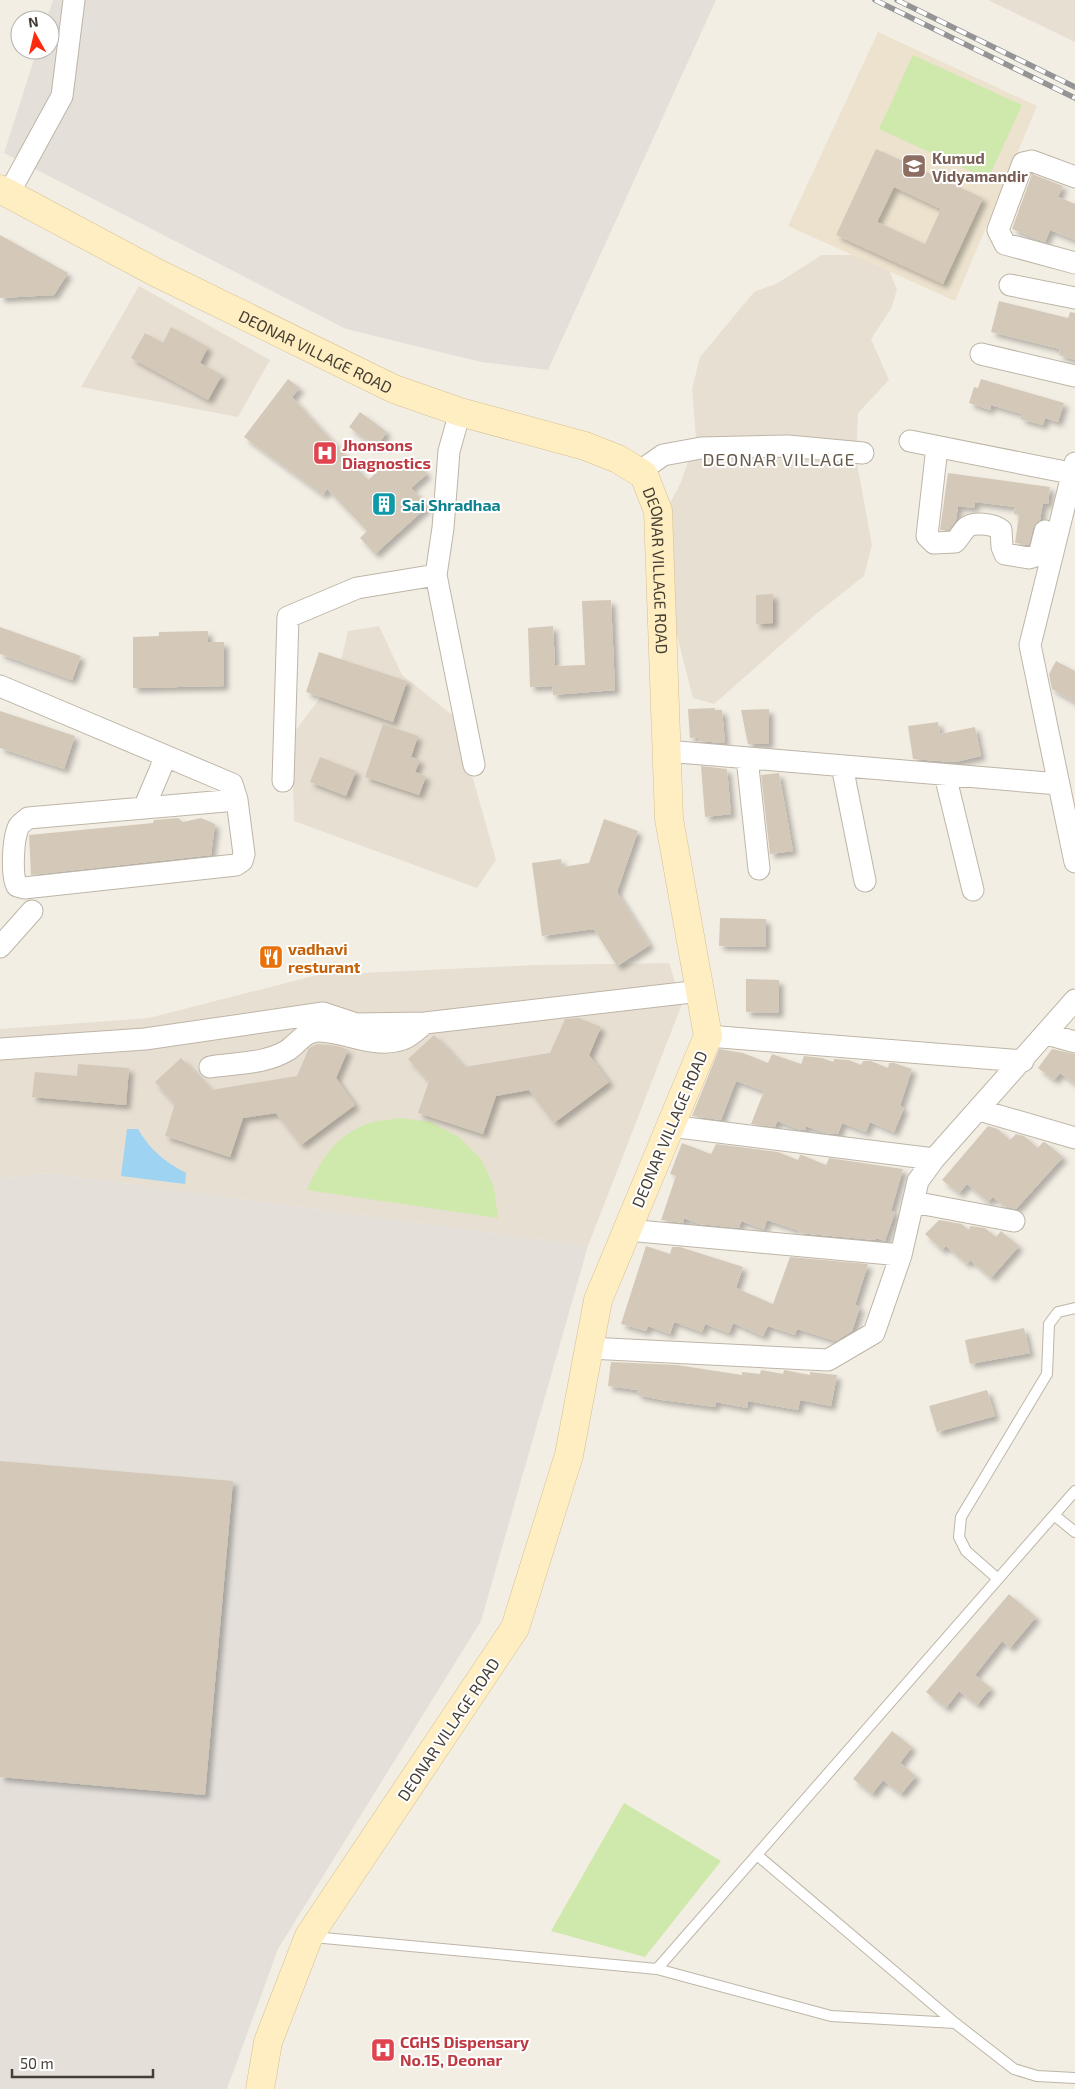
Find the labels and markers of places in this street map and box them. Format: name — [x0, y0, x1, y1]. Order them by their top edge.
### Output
place label: Kumud Vidyamandir — [932, 148, 1028, 186]
school or university icon: Kumud Vidyamandir — [901, 153, 927, 179]
place label: Jhonsons Diagnostics — [342, 435, 431, 472]
hospital icon: Jhonsons Diagnostics — [312, 440, 338, 466]
building icon: Sai Shradhaa — [371, 491, 397, 517]
place label: Sai Shradhaa — [402, 495, 501, 514]
place label: vadhavi resturant — [288, 939, 361, 976]
restaurant icon: vadhavi resturant — [258, 944, 284, 970]
place label: CGHS Dispensary No.15, Deonar — [400, 2032, 529, 2069]
hospital icon: CGHS Dispensary No.15, Deonar — [370, 2037, 396, 2063]

